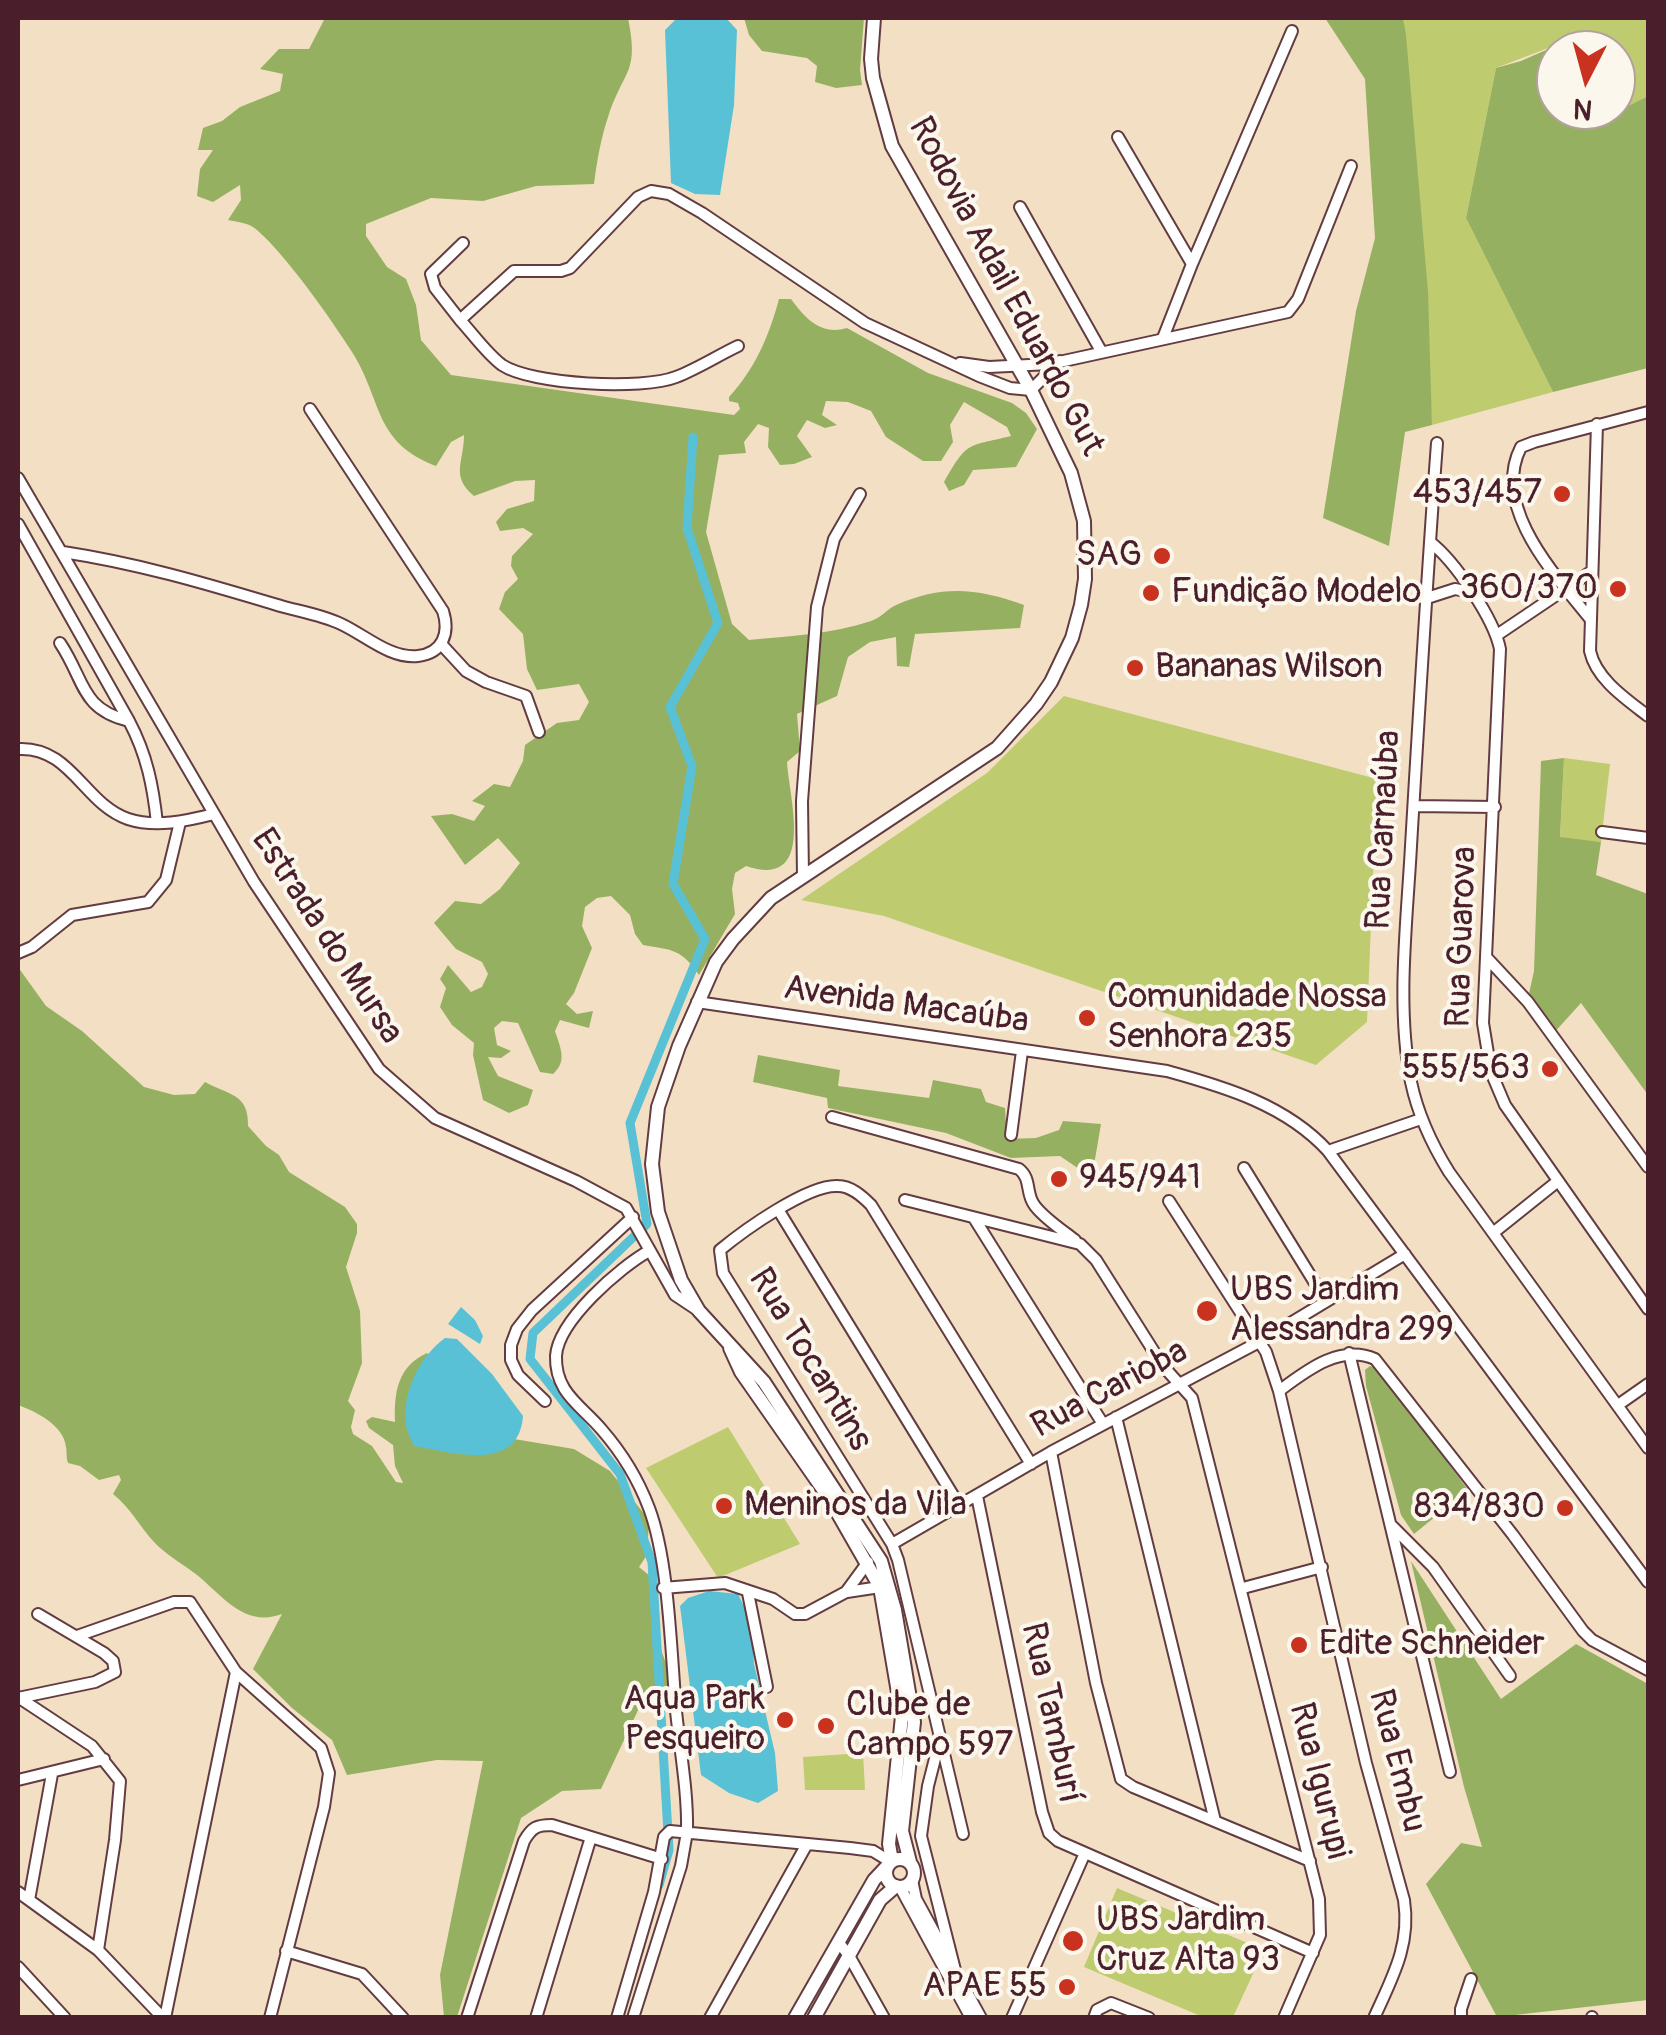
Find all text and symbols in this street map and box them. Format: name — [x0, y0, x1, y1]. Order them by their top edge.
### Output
north arrow — [1536, 30, 1636, 130]
text: N — [1572, 90, 1594, 127]
street label: Rodovia Adail Eduardo Gut — [898, 111, 1112, 463]
place label: 453/457 — [1413, 473, 1542, 515]
marker: 453/457 — [1551, 483, 1573, 505]
place label: SAG — [1076, 535, 1142, 577]
marker: SAG — [1151, 545, 1173, 567]
place label: 360/370 — [1460, 568, 1598, 610]
place label: Fundição Modelo — [1171, 572, 1421, 614]
marker: 360/370 — [1607, 578, 1629, 600]
marker: Fundição Modelo — [1140, 582, 1162, 604]
place label: Bananas Wilson — [1155, 647, 1383, 689]
marker: Bananas Wilson — [1124, 657, 1146, 679]
street label: Rua Carnaúba — [1359, 729, 1411, 931]
street label: Estrada do Mursa — [241, 822, 411, 1052]
street label: Rua Guarova — [1439, 846, 1487, 1028]
street label: Avenida Macaúba — [781, 968, 1031, 1044]
place label: Comunidade Nossa Senhora 235 — [1107, 977, 1387, 1059]
marker: Comunidade Nossa Senhora 235 — [1076, 1007, 1098, 1029]
place label: 555/563 — [1402, 1048, 1530, 1090]
marker: 555/563 — [1539, 1058, 1561, 1080]
place label: 945/941 — [1079, 1158, 1201, 1200]
marker: 945/941 — [1048, 1168, 1070, 1190]
street label: Rua Tocantins — [738, 1261, 880, 1459]
place label: UBS Jardim Alessandra 299 — [1230, 1270, 1454, 1352]
marker: UBS Jardim Alessandra 299 — [1194, 1298, 1220, 1324]
street label: Rua Carioba — [1025, 1331, 1195, 1449]
place label: Meninos da Vila — [744, 1485, 967, 1527]
place label: 834/830 — [1414, 1487, 1545, 1529]
marker: Meninos da Vila — [713, 1495, 735, 1517]
marker: 834/830 — [1554, 1497, 1576, 1519]
street label: Rua Tamburí — [1010, 1619, 1090, 1807]
place label: Edite Schneider — [1319, 1624, 1545, 1666]
marker: Edite Schneider — [1288, 1634, 1310, 1656]
place label: Aqua Park Pesqueiro — [623, 1679, 765, 1761]
place label: Clube de Campo 597 — [846, 1685, 1013, 1767]
street label: Rua Embu — [1358, 1685, 1434, 1837]
street label: Rua Igurupi — [1278, 1698, 1358, 1864]
marker: Aqua Park Pesqueiro — [774, 1709, 796, 1731]
marker: Clube de Campo 597 — [815, 1715, 837, 1737]
place label: UBS Jardim Cruz Alta 93 — [1096, 1900, 1280, 1982]
marker: UBS Jardim Cruz Alta 93 — [1060, 1928, 1086, 1954]
place label: APAE 55 — [922, 1966, 1047, 2008]
marker: APAE 55 — [1056, 1976, 1078, 1998]

